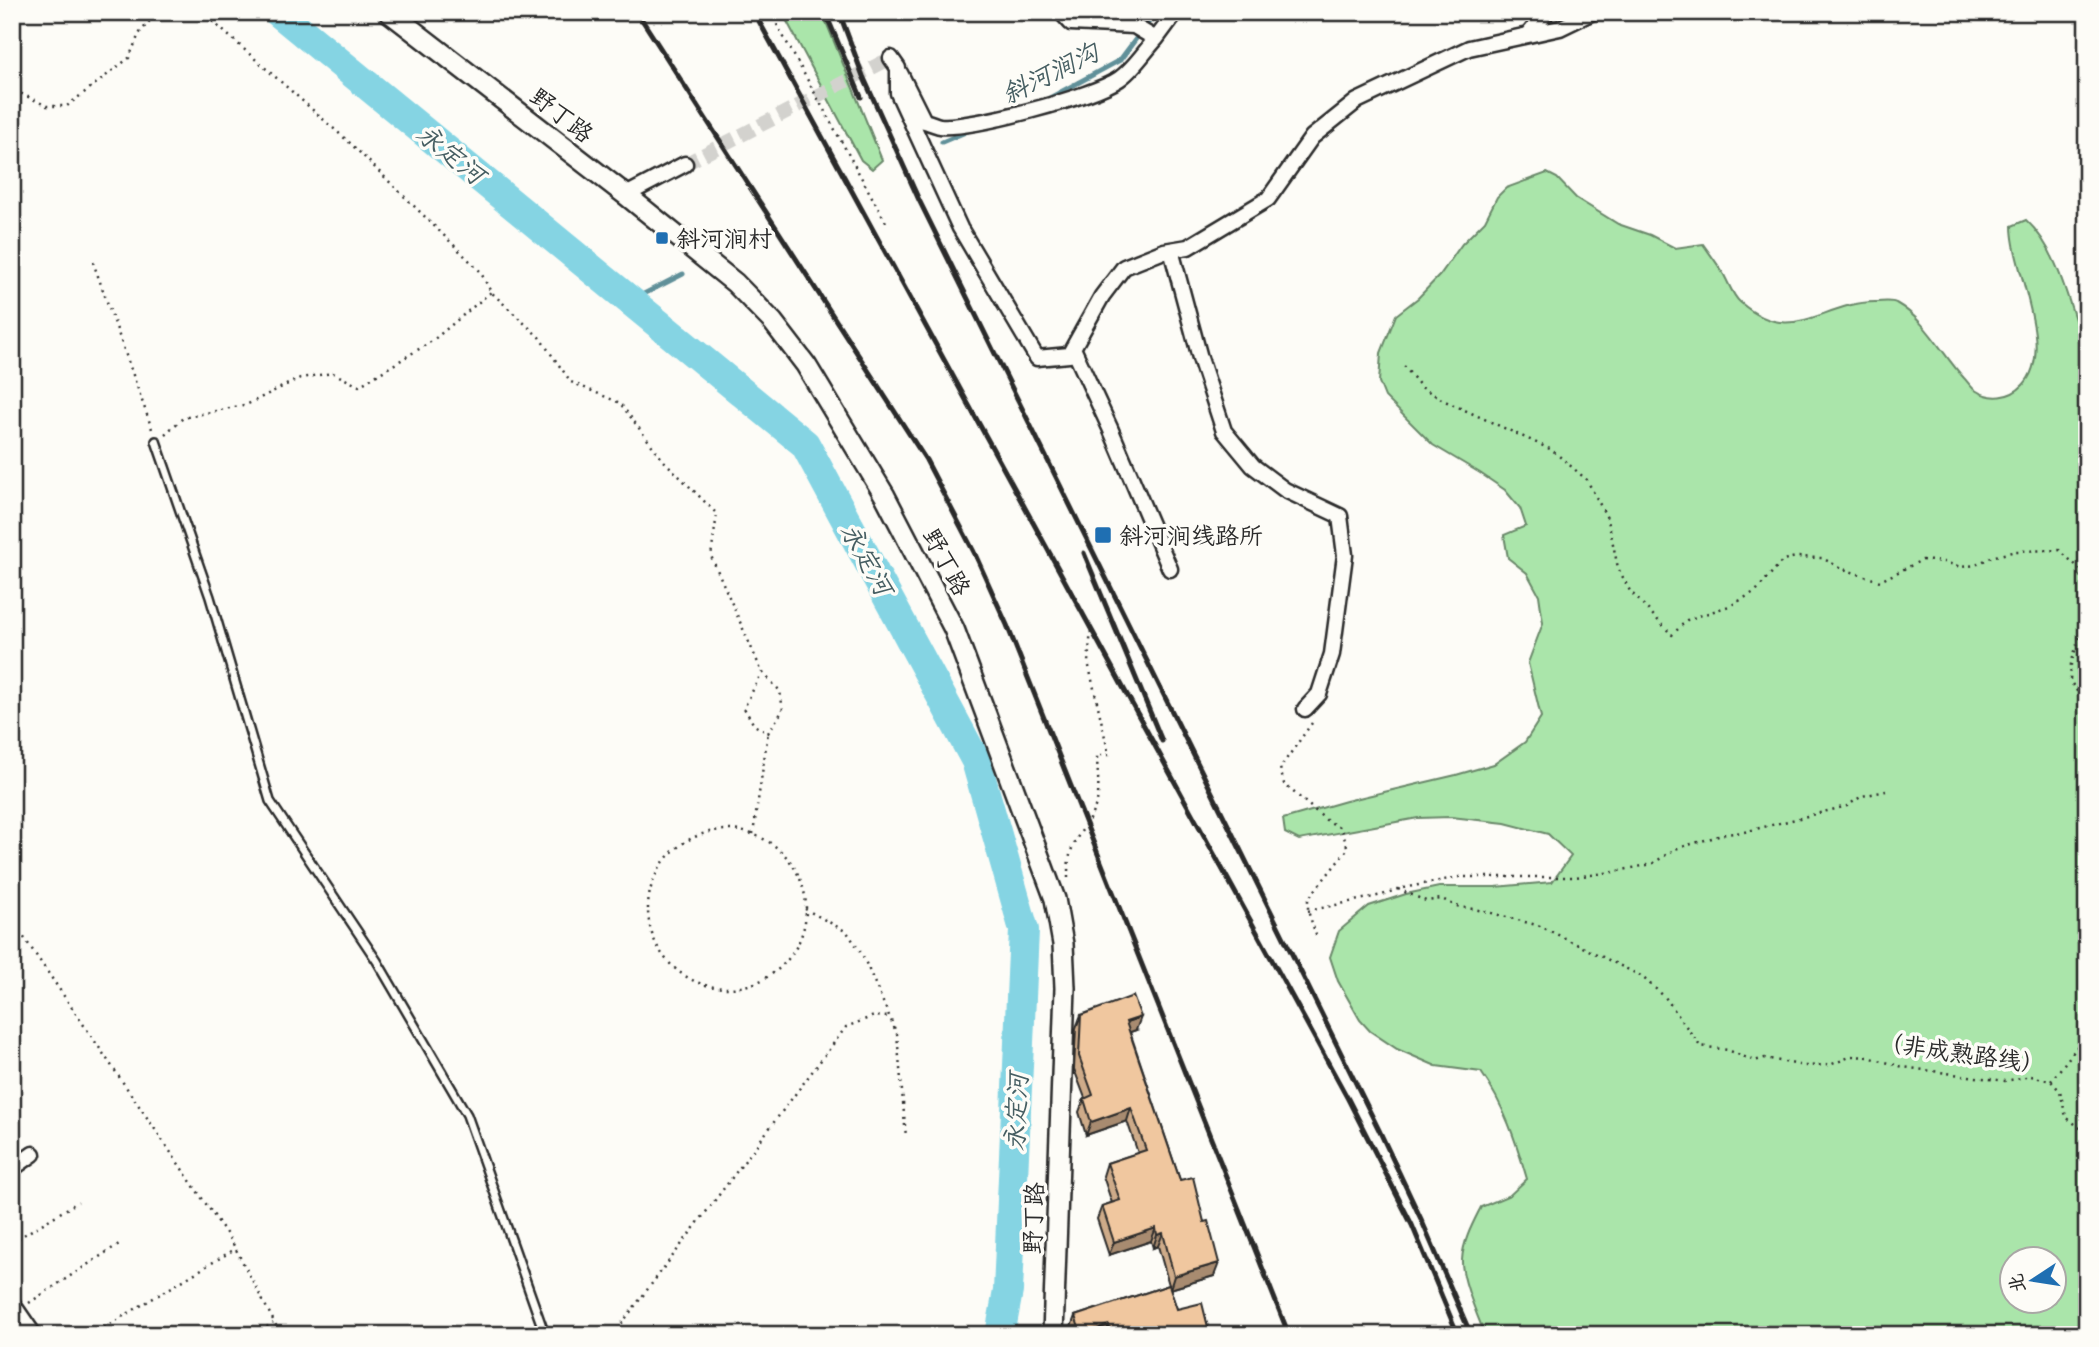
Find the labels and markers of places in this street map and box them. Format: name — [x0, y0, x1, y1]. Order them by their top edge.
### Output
place label: 斜河涧村 — [676, 224, 772, 253]
marker: 斜河涧村 — [654, 230, 670, 246]
place label: 斜河涧线路所 — [1119, 521, 1263, 550]
marker: 斜河涧线路所 — [1093, 525, 1113, 545]

